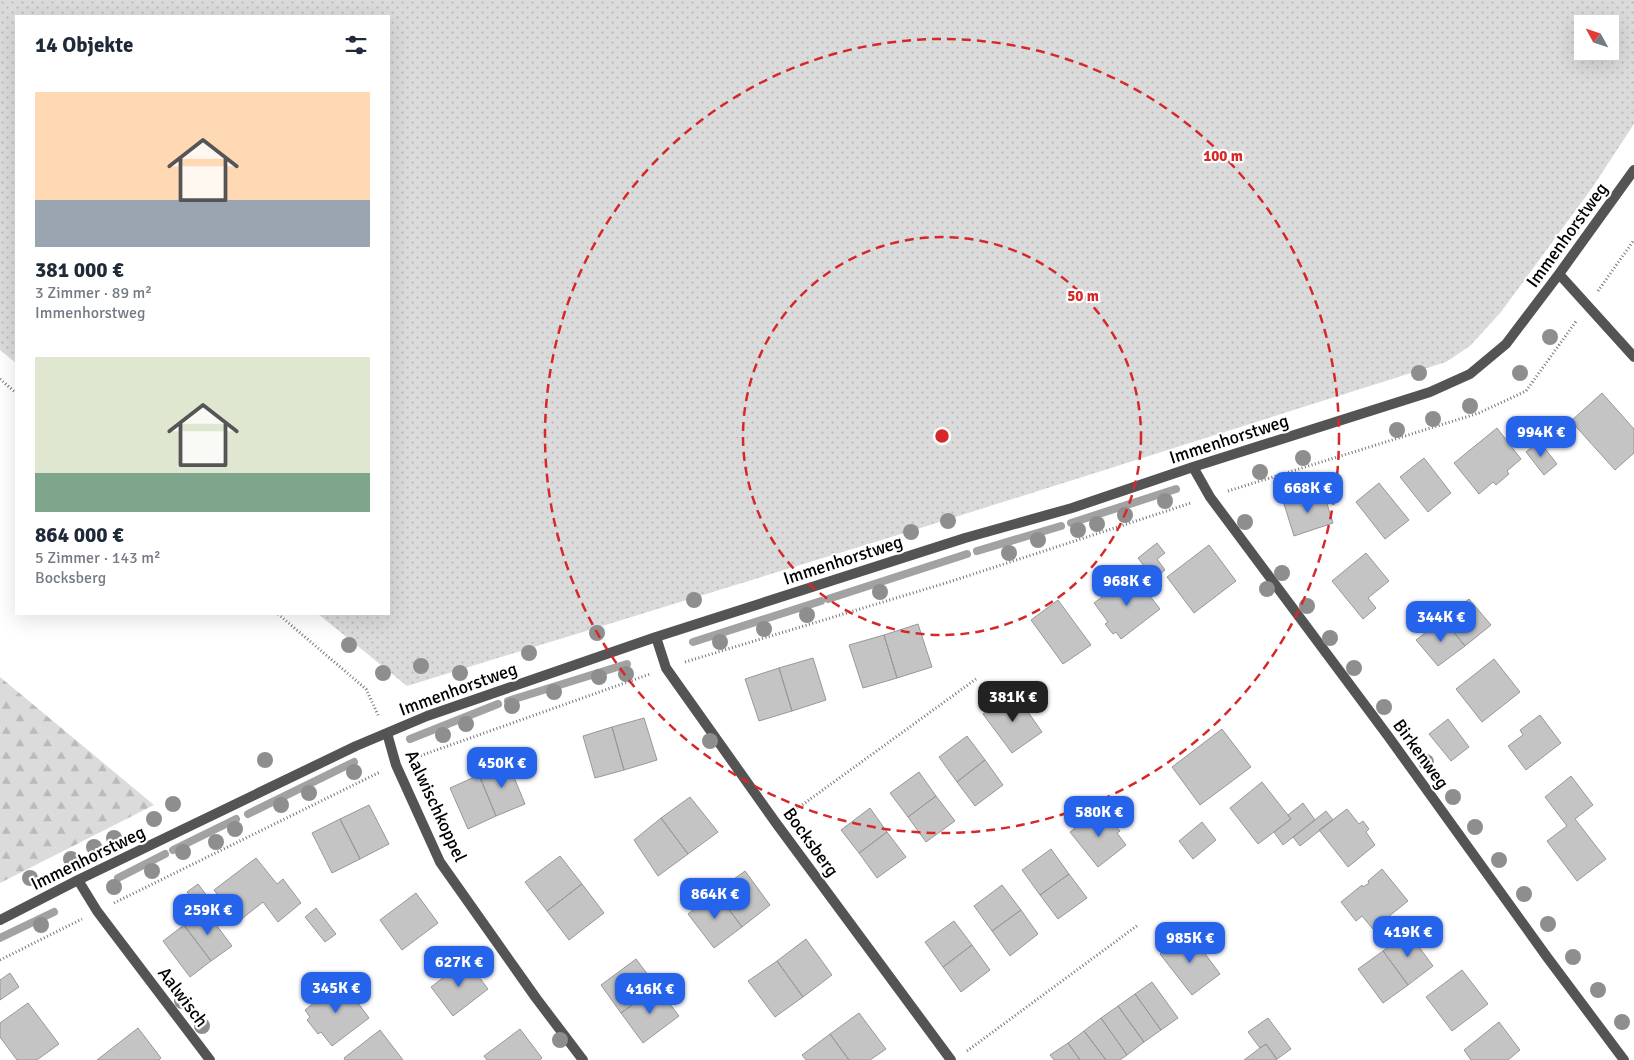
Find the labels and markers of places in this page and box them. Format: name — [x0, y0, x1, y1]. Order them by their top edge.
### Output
pin: 994K € — [1500, 416, 1582, 458]
centre of rings — [933, 427, 951, 445]
pin: 668K € — [1267, 472, 1349, 514]
pin: 968K € — [1086, 564, 1168, 607]
pin: 344K € — [1400, 600, 1482, 643]
pin: 381K € — [972, 680, 1054, 723]
pin: 450K € — [461, 746, 543, 789]
pin: 580K € — [1058, 796, 1140, 838]
pin: 864K € — [674, 878, 756, 920]
pin: 259K € — [167, 894, 249, 936]
pin: 419K € — [1367, 916, 1449, 958]
pin: 985K € — [1149, 922, 1231, 964]
pin: 627K € — [418, 946, 500, 988]
pin: 345K € — [295, 972, 377, 1014]
pin: 416K € — [609, 972, 691, 1015]

